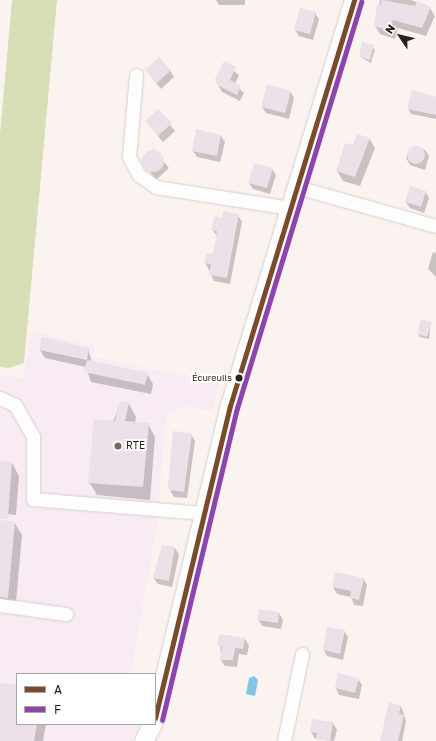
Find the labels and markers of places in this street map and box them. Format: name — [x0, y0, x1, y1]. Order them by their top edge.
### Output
place label: Écureuils — [192, 373, 232, 383]
marker: Écureuils — [234, 373, 244, 383]
place label: RTE — [126, 440, 145, 452]
marker: RTE — [113, 441, 123, 451]

